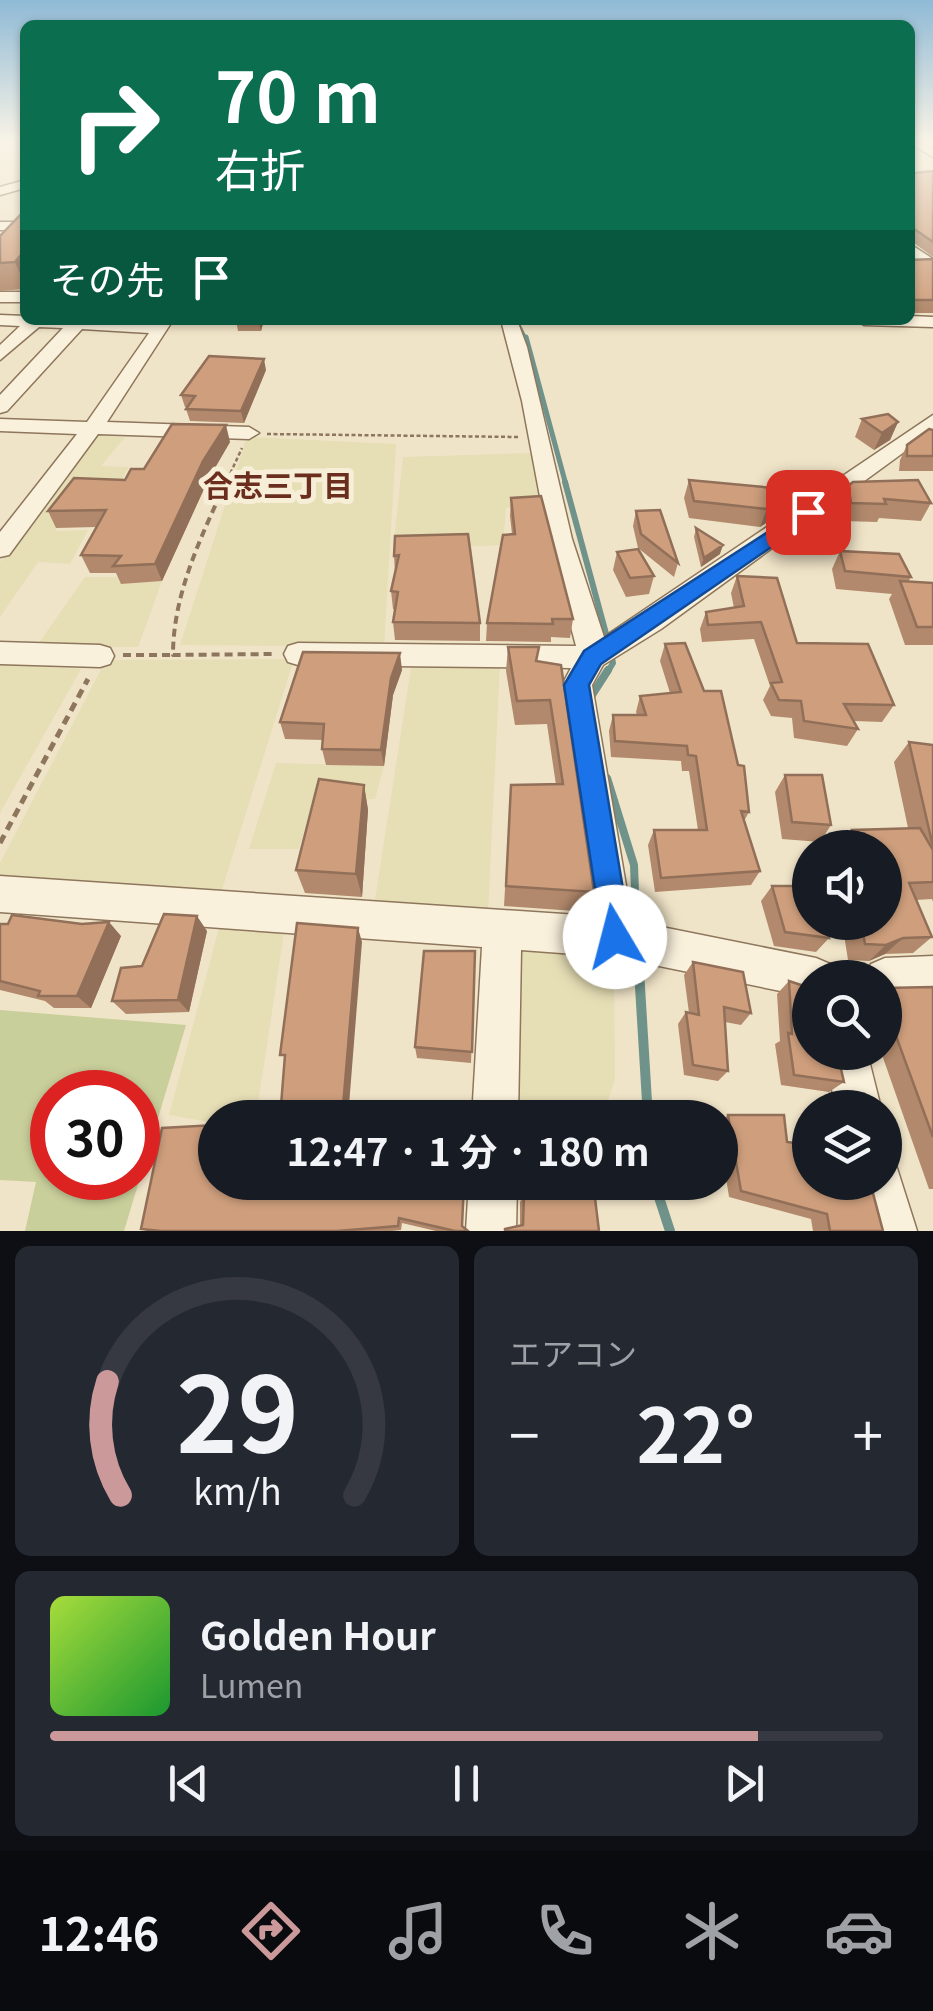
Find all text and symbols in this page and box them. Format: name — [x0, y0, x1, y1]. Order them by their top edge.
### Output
text: 70 m — [215, 42, 381, 143]
icon: right — [50, 60, 180, 190]
text: 右折 — [215, 135, 305, 200]
text: その先 — [50, 250, 164, 305]
icon: arrive — [184, 250, 239, 305]
district label: 合志三丁目 — [203, 462, 353, 506]
pin — [766, 470, 851, 555]
icon: arrive — [781, 485, 836, 540]
map controls — [792, 830, 902, 1200]
button: sound — [792, 830, 902, 940]
position arrow — [563, 885, 667, 989]
button: search — [792, 960, 902, 1070]
speed limit sign: 30 — [30, 1070, 160, 1200]
button: layers — [792, 1090, 902, 1200]
text: 12:47 · 1 分 · 180 m — [286, 1122, 650, 1177]
text: エアコン — [509, 1329, 637, 1375]
text: 29 — [176, 1332, 298, 1483]
text: 22° — [637, 1376, 755, 1485]
text: − — [509, 1392, 540, 1472]
text: + — [852, 1392, 883, 1472]
text: km/h — [193, 1464, 281, 1515]
text: Golden Hour — [200, 1606, 436, 1661]
text: Lumen — [200, 1661, 303, 1707]
icon: previous — [161, 1756, 216, 1811]
icon: pause — [439, 1756, 494, 1811]
icon: next — [717, 1756, 772, 1811]
icon: directions — [236, 1896, 306, 1966]
icon: music — [383, 1896, 453, 1966]
icon: phone — [530, 1896, 600, 1966]
icon: climate — [677, 1896, 747, 1966]
icon: car — [824, 1896, 894, 1966]
text: 12:46 — [39, 1899, 159, 1964]

